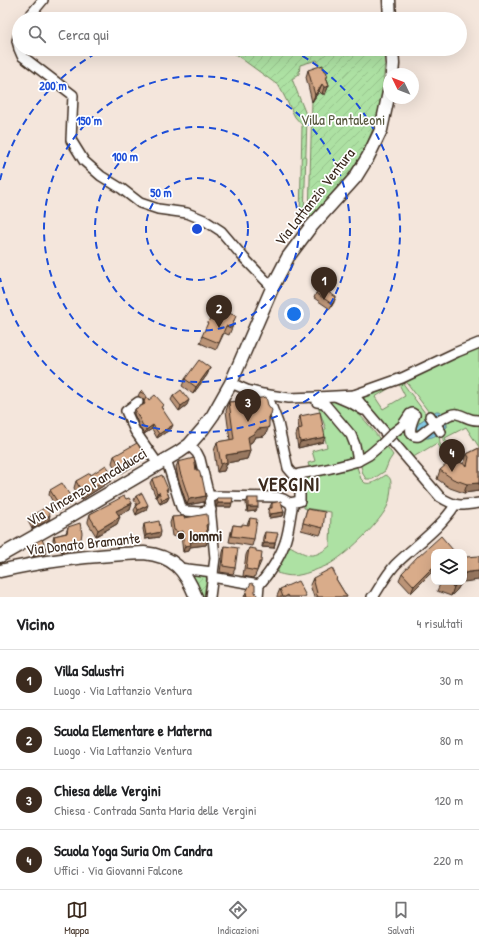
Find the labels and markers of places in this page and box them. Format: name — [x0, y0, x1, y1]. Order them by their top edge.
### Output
centre of rings — [190, 222, 204, 236]
pin: 1 — [311, 267, 337, 300]
pin: 2 — [206, 295, 232, 328]
pin: 3 — [235, 389, 261, 422]
pin: 4 — [439, 439, 465, 472]
place label: Iommi — [189, 525, 222, 546]
marker: Iommi — [176, 531, 186, 541]

